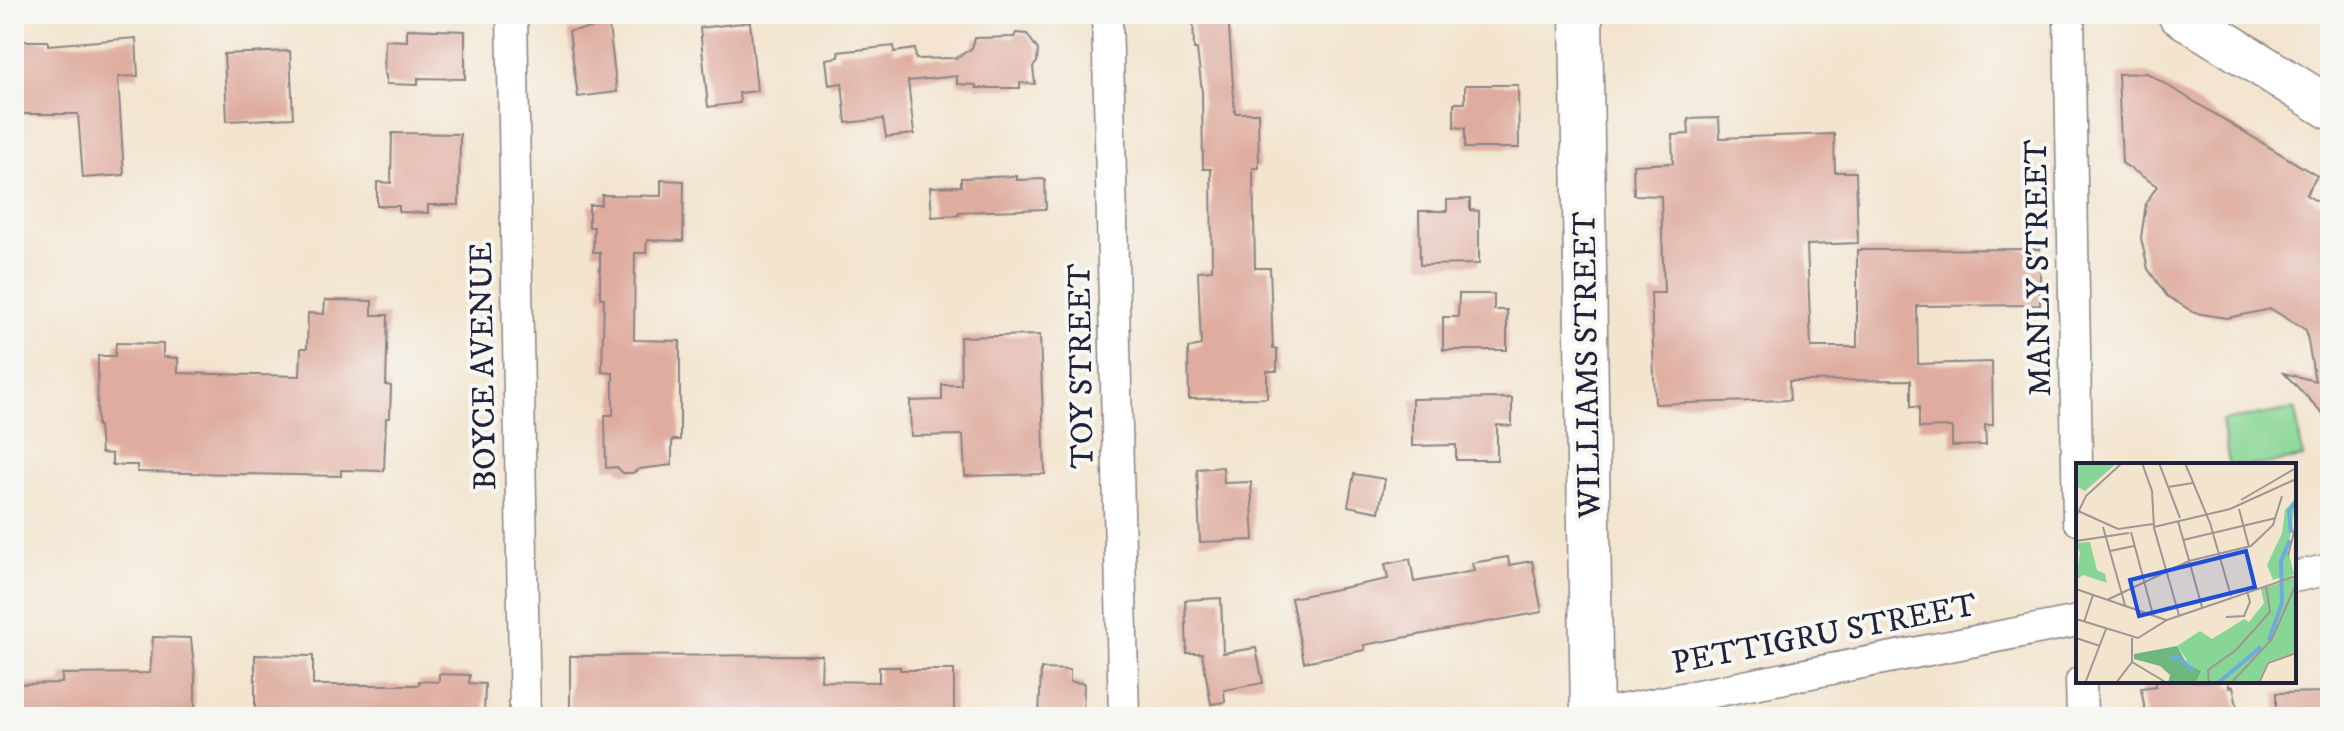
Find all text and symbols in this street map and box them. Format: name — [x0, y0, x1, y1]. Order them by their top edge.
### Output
street label: MANLY STREET — [2017, 139, 2061, 397]
street label: WILLIAMS STREET — [1565, 211, 1611, 520]
street label: BOYCE AVENUE — [462, 241, 506, 491]
street label: TOY STREET — [1060, 263, 1104, 469]
inset map — [2076, 463, 2296, 683]
street label: PETTIGRU STREET — [1669, 586, 1980, 684]

